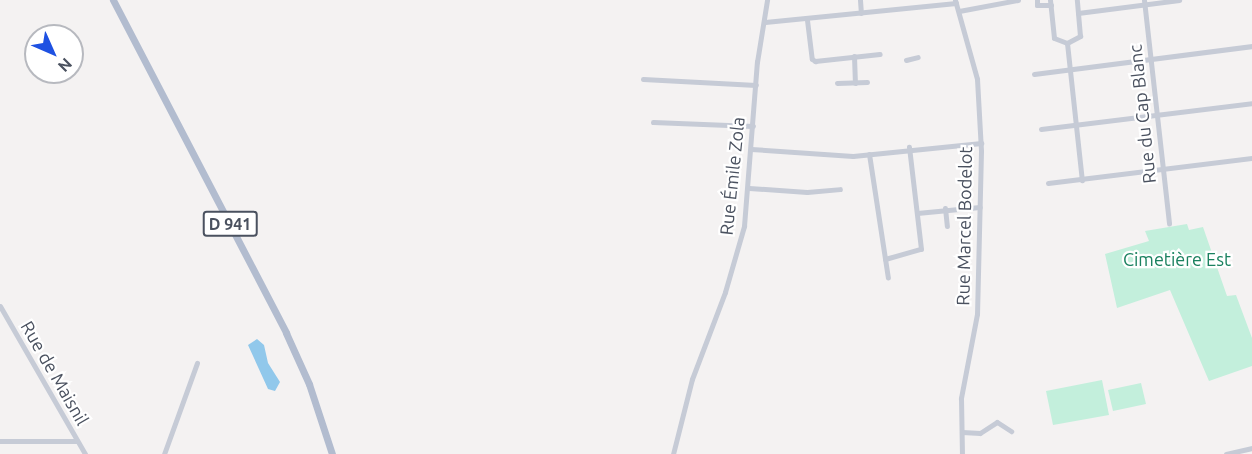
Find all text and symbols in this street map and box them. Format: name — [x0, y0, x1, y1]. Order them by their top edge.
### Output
north arrow — [24, 24, 84, 84]
street label: Rue du Cap Blanc — [1124, 43, 1160, 185]
text: N — [55, 55, 76, 76]
street label: Rue Émile Zola — [715, 116, 749, 236]
street label: Rue Marcel Bodelot — [952, 146, 976, 306]
road number: D 941 — [202, 211, 258, 237]
park label: Cimetière Est — [1123, 248, 1231, 270]
street label: Rue de Maisnil — [17, 317, 93, 429]

